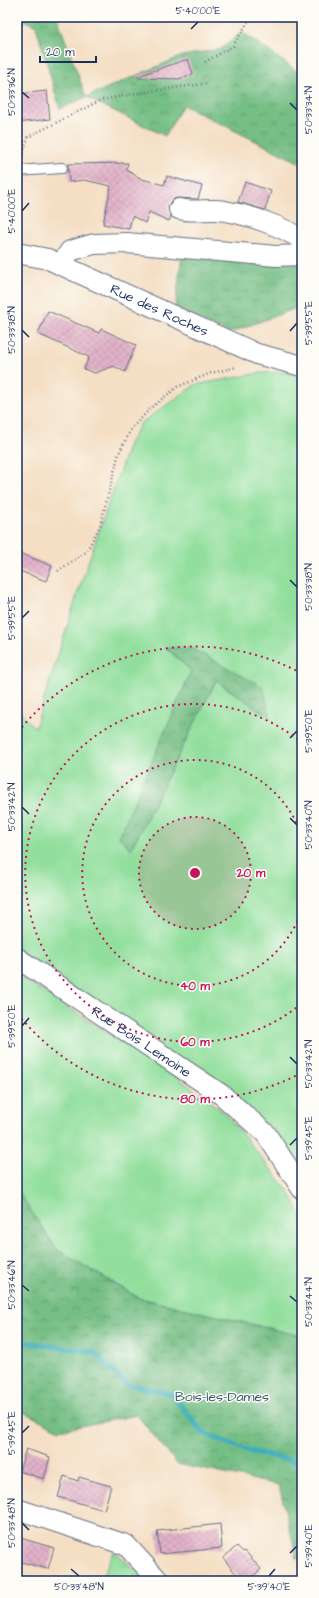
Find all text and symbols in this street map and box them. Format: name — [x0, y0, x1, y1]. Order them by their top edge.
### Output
text: 5°40'00"E — [176, 4, 221, 18]
scale bar — [40, 38, 96, 64]
text: 20 m — [46, 44, 75, 61]
text: 50°33'36"N — [5, 68, 19, 116]
text: 50°33'34"N — [302, 86, 316, 134]
text: 5°40'00"E — [5, 188, 19, 233]
street label: Rue des Roches — [107, 280, 211, 342]
text: 5°39'55"E — [302, 301, 316, 345]
text: 50°33'38"N — [5, 306, 19, 354]
text: 50°33'38"N — [302, 563, 316, 611]
text: 5°39'55"E — [5, 596, 19, 640]
text: 5°39'50"E — [302, 709, 316, 753]
text: 50°33'42"N — [5, 783, 19, 831]
text: 50°33'40"N — [302, 800, 316, 850]
text: 20 m — [236, 865, 266, 882]
centre of rings — [188, 866, 202, 880]
text: 40 m — [180, 978, 211, 995]
street label: Rue Bois Lemoine — [88, 1002, 195, 1083]
text: 5°39'50"E — [5, 1004, 19, 1048]
text: 60 m — [180, 1034, 210, 1051]
text: 50°33'42"N — [302, 1040, 316, 1088]
text: 80 m — [180, 1091, 210, 1108]
text: 5°39'45"E — [302, 1116, 316, 1160]
text: 50°33'46"N — [5, 1260, 19, 1310]
text: 50°33'44"N — [302, 1277, 316, 1327]
park label: Bois-les-Dames — [175, 1387, 269, 1407]
text: 5°39'45"E — [5, 1411, 19, 1455]
text: 50°33'48"N — [5, 1498, 19, 1548]
text: 5°39'40"E — [302, 1524, 316, 1568]
text: 50°33'48"N — [54, 1580, 104, 1594]
text: 5°39'40"E — [247, 1580, 291, 1594]

